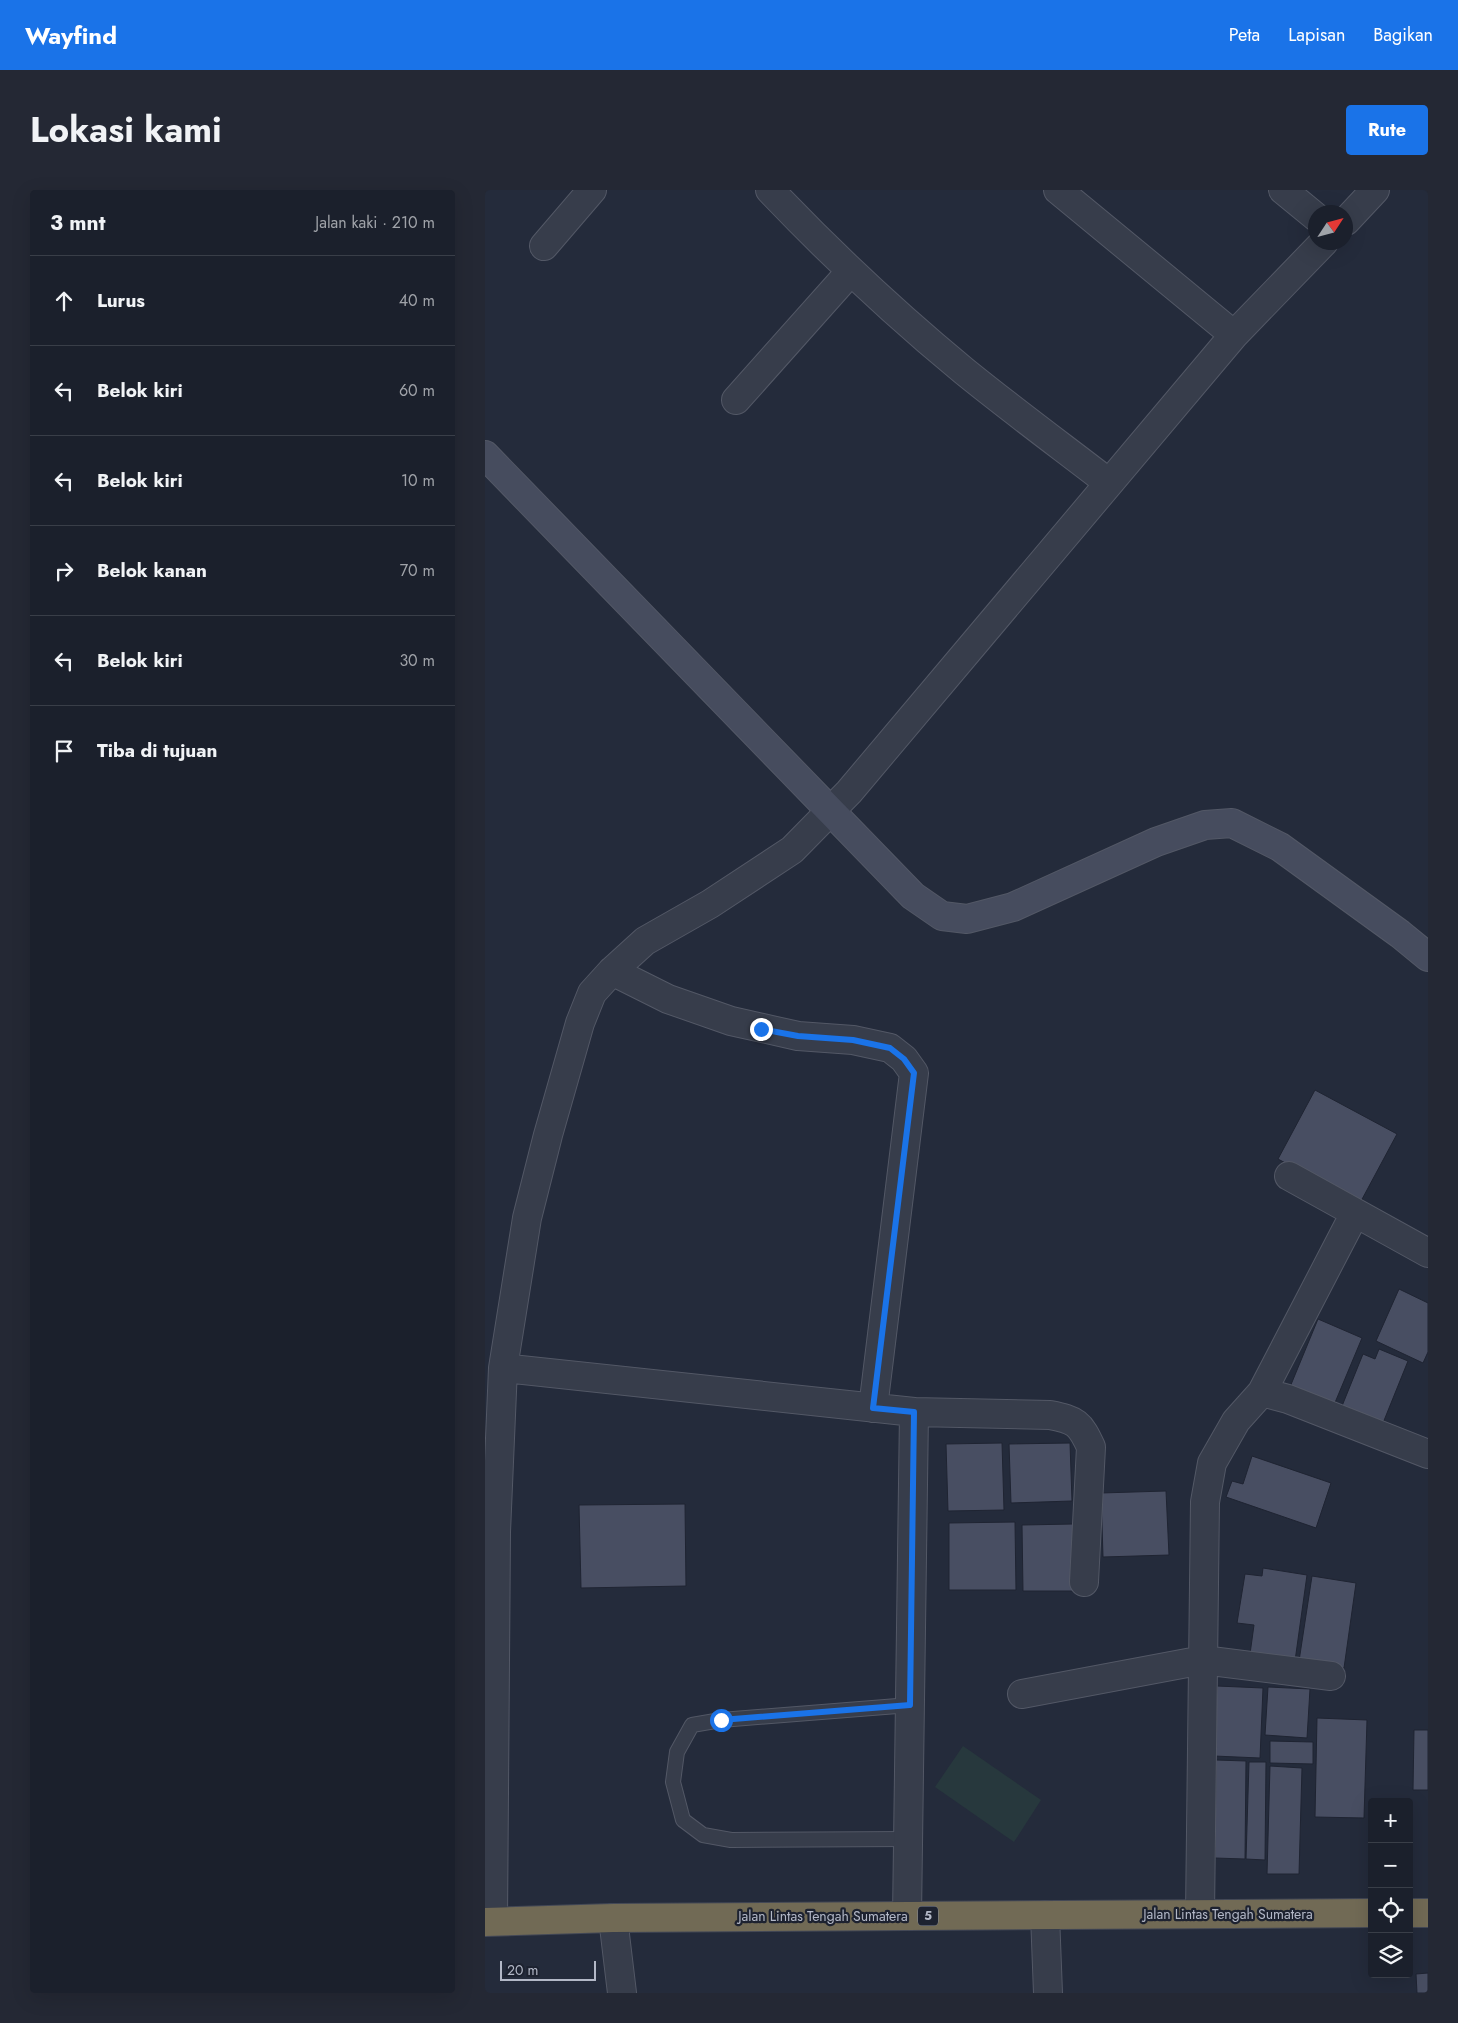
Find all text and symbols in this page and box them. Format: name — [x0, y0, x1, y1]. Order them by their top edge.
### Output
text: Wayfind — [25, 18, 117, 53]
text: Peta — [1229, 22, 1260, 48]
text: Lapisan — [1288, 22, 1345, 48]
text: Bagikan — [1373, 22, 1433, 48]
text: Lokasi kami — [30, 105, 222, 155]
button: Rute — [1346, 105, 1428, 155]
north arrow — [1308, 205, 1353, 250]
text: 3 mnt — [50, 208, 105, 238]
text: Jalan kaki · 210 m — [315, 211, 435, 234]
icon: ahead — [50, 287, 78, 315]
text: Lurus — [97, 287, 145, 314]
text: 40 m — [399, 289, 435, 312]
icon: left — [50, 377, 78, 405]
text: Belok kiri — [97, 377, 183, 404]
text: 60 m — [399, 379, 435, 402]
icon: left — [50, 467, 78, 495]
text: Belok kiri — [97, 467, 183, 494]
text: 10 m — [401, 469, 435, 492]
icon: right — [50, 557, 78, 585]
text: Belok kanan — [97, 557, 207, 584]
text: 70 m — [400, 559, 435, 582]
icon: left — [50, 647, 78, 675]
text: Belok kiri — [97, 647, 183, 674]
text: 30 m — [399, 649, 435, 672]
icon: arrive — [50, 737, 78, 765]
text: Tiba di tujuan — [97, 737, 217, 764]
route end — [750, 1018, 773, 1041]
route start — [710, 1709, 733, 1732]
map controls — [1368, 1798, 1413, 1978]
button: + — [1368, 1798, 1413, 1843]
button: − — [1368, 1843, 1413, 1888]
button: locate — [1368, 1888, 1413, 1933]
street label: Jalan Lintas Tengah Sumatera — [1141, 1904, 1313, 1924]
street label: Jalan Lintas Tengah Sumatera — [736, 1906, 908, 1926]
road number: 5 — [918, 1906, 938, 1925]
button: layers — [1368, 1933, 1413, 1978]
scale bar — [500, 1958, 596, 1981]
text: 20 m — [507, 1960, 539, 1980]

